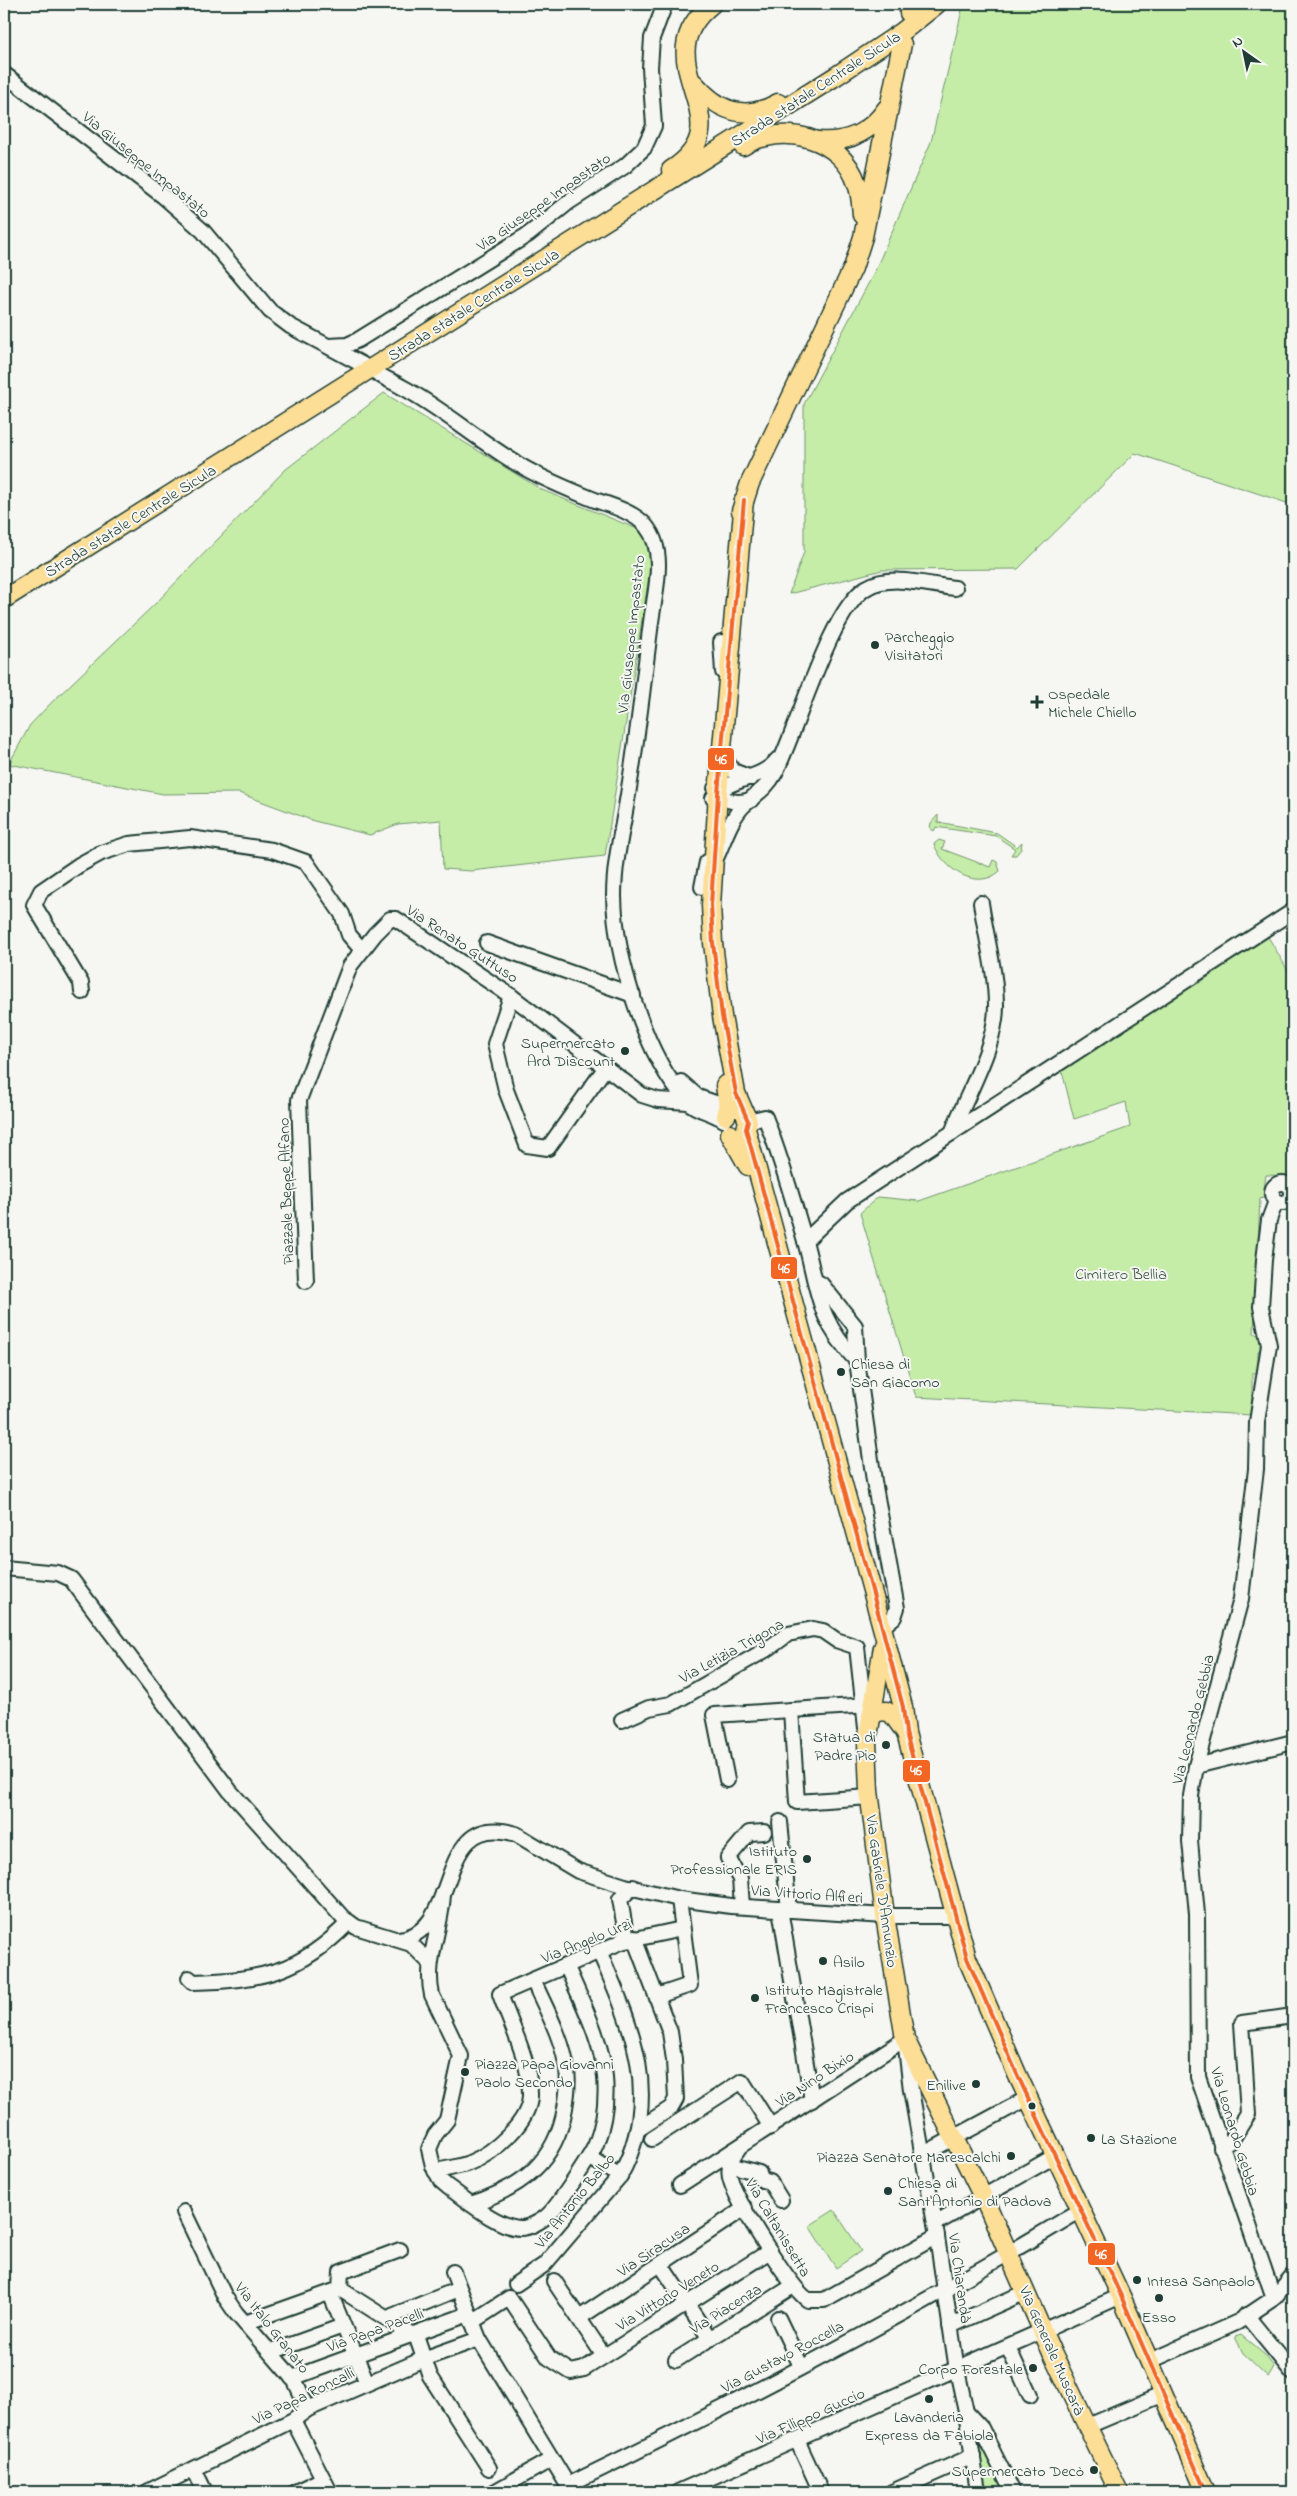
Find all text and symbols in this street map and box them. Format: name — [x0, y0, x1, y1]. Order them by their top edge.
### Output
street label: Strada statale Centrale Sicula — [726, 26, 906, 154]
north arrow — [1220, 28, 1270, 78]
text: N — [1228, 31, 1247, 54]
street label: Via Giuseppe Impastato — [76, 106, 215, 225]
street label: Via Giuseppe Impastato — [471, 147, 616, 259]
street label: Strada statale Centrale Sicula — [384, 243, 564, 368]
street label: Strada statale Centrale Sicula — [41, 459, 221, 584]
street label: Via Giuseppe Impastato — [612, 554, 652, 716]
place label: Parcheggio Visitatori — [884, 626, 954, 668]
marker: Parcheggio Visitatori — [869, 639, 881, 651]
place label: Ospedale Michele Chiello — [1048, 683, 1136, 725]
marker: Ospedale Michele Chiello — [1030, 695, 1044, 709]
line badge: 46 — [707, 747, 735, 771]
text: 46 — [714, 750, 728, 771]
street label: Via Renato Guttuso — [400, 899, 523, 990]
place label: Supermercato Ard Discount — [521, 1032, 616, 1074]
marker: Supermercato Ard Discount — [619, 1045, 631, 1057]
street label: Piazzale Beppe Alfano — [272, 1117, 302, 1265]
line badge: 46 — [770, 1256, 798, 1280]
text: 46 — [777, 1259, 791, 1280]
park label: Cimitero Bellia — [1075, 1263, 1167, 1287]
place label: Chiesa di San Giacomo — [851, 1353, 940, 1395]
marker: Chiesa di San Giacomo — [835, 1366, 847, 1378]
street label: Via Letizia Trigona — [674, 1613, 789, 1691]
street label: Via Leonardo Gebbia — [1166, 1652, 1222, 1788]
place label: Statua di Padre Pio — [813, 1726, 876, 1768]
marker: Statua di Padre Pio — [880, 1739, 892, 1751]
line badge: 46 — [902, 1759, 931, 1783]
text: 46 — [909, 1761, 923, 1782]
street label: Via Gabriele D'Annunzio — [858, 1812, 904, 1969]
place label: Istituto Professionale ERIS — [670, 1840, 797, 1882]
marker: Istituto Professionale ERIS — [801, 1853, 813, 1865]
street label: Via Vittorio Alfieri — [749, 1879, 864, 1911]
street label: Via Angelo Urzì — [537, 1913, 636, 1971]
place label: Asilo — [833, 1951, 865, 1975]
marker: Asilo — [817, 1955, 829, 1967]
place label: Istituto Magistrale Francesco Crispi — [764, 1979, 884, 2021]
marker: Istituto Magistrale Francesco Crispi — [749, 1992, 761, 2004]
street label: Via Nino Bixio — [770, 2045, 859, 2115]
place label: Piazza Papa Giovanni Paolo Secondo — [475, 2053, 614, 2095]
street label: Via Leonardo Gebbia — [1203, 2063, 1265, 2199]
marker: Piazza Papa Giovanni Paolo Secondo — [459, 2066, 471, 2078]
place label: Enilive — [926, 2074, 967, 2098]
marker: Enilive — [970, 2078, 982, 2090]
unlabelled marker — [1027, 2101, 1037, 2111]
place label: La Stazione — [1101, 2128, 1178, 2152]
marker: La Stazione — [1085, 2132, 1097, 2144]
place label: Piazza Senatore Marescalchi — [817, 2146, 1001, 2170]
street label: Via Antonio Balbo — [529, 2148, 622, 2255]
marker: Piazza Senatore Marescalchi — [1005, 2150, 1017, 2162]
place label: Chiesa di Sant'Antonio di Padova — [898, 2172, 1051, 2214]
street label: Via Caltanissetta — [738, 2173, 816, 2282]
marker: Chiesa di Sant'Antonio di Padova — [882, 2185, 894, 2197]
street label: Via Siracusa — [612, 2217, 695, 2285]
street label: Via Chiarandà — [941, 2231, 977, 2325]
line badge: 46 — [1087, 2242, 1116, 2266]
text: 46 — [1094, 2245, 1108, 2266]
street label: Via Vittorio Veneto — [611, 2255, 724, 2339]
place label: Intesa Sanpaolo — [1147, 2270, 1255, 2294]
marker: Intesa Sanpaolo — [1131, 2274, 1143, 2286]
street label: Via Italo Granato — [227, 2277, 315, 2379]
street label: Via Piacenza — [684, 2278, 767, 2342]
street label: Via Generale Muscarà — [1011, 2281, 1090, 2419]
marker: Esso — [1153, 2292, 1165, 2304]
street label: Via Papa Pacelli — [323, 2302, 428, 2360]
place label: Esso — [1142, 2306, 1176, 2330]
street label: Via Gustavo Roccella — [716, 2315, 849, 2401]
place label: Corpo Forestale — [919, 2358, 1024, 2382]
street label: Via Papa Roncalli — [248, 2362, 359, 2432]
marker: Corpo Forestale — [1027, 2362, 1039, 2374]
street label: Via Filippo Guccio — [752, 2382, 869, 2452]
marker: Lavanderia Express da Fabiola — [923, 2393, 935, 2405]
place label: Lavanderia Express da Fabiola — [864, 2406, 994, 2448]
place label: Supermercato Decò — [951, 2460, 1084, 2484]
marker: Supermercato Decò — [1088, 2464, 1100, 2476]

